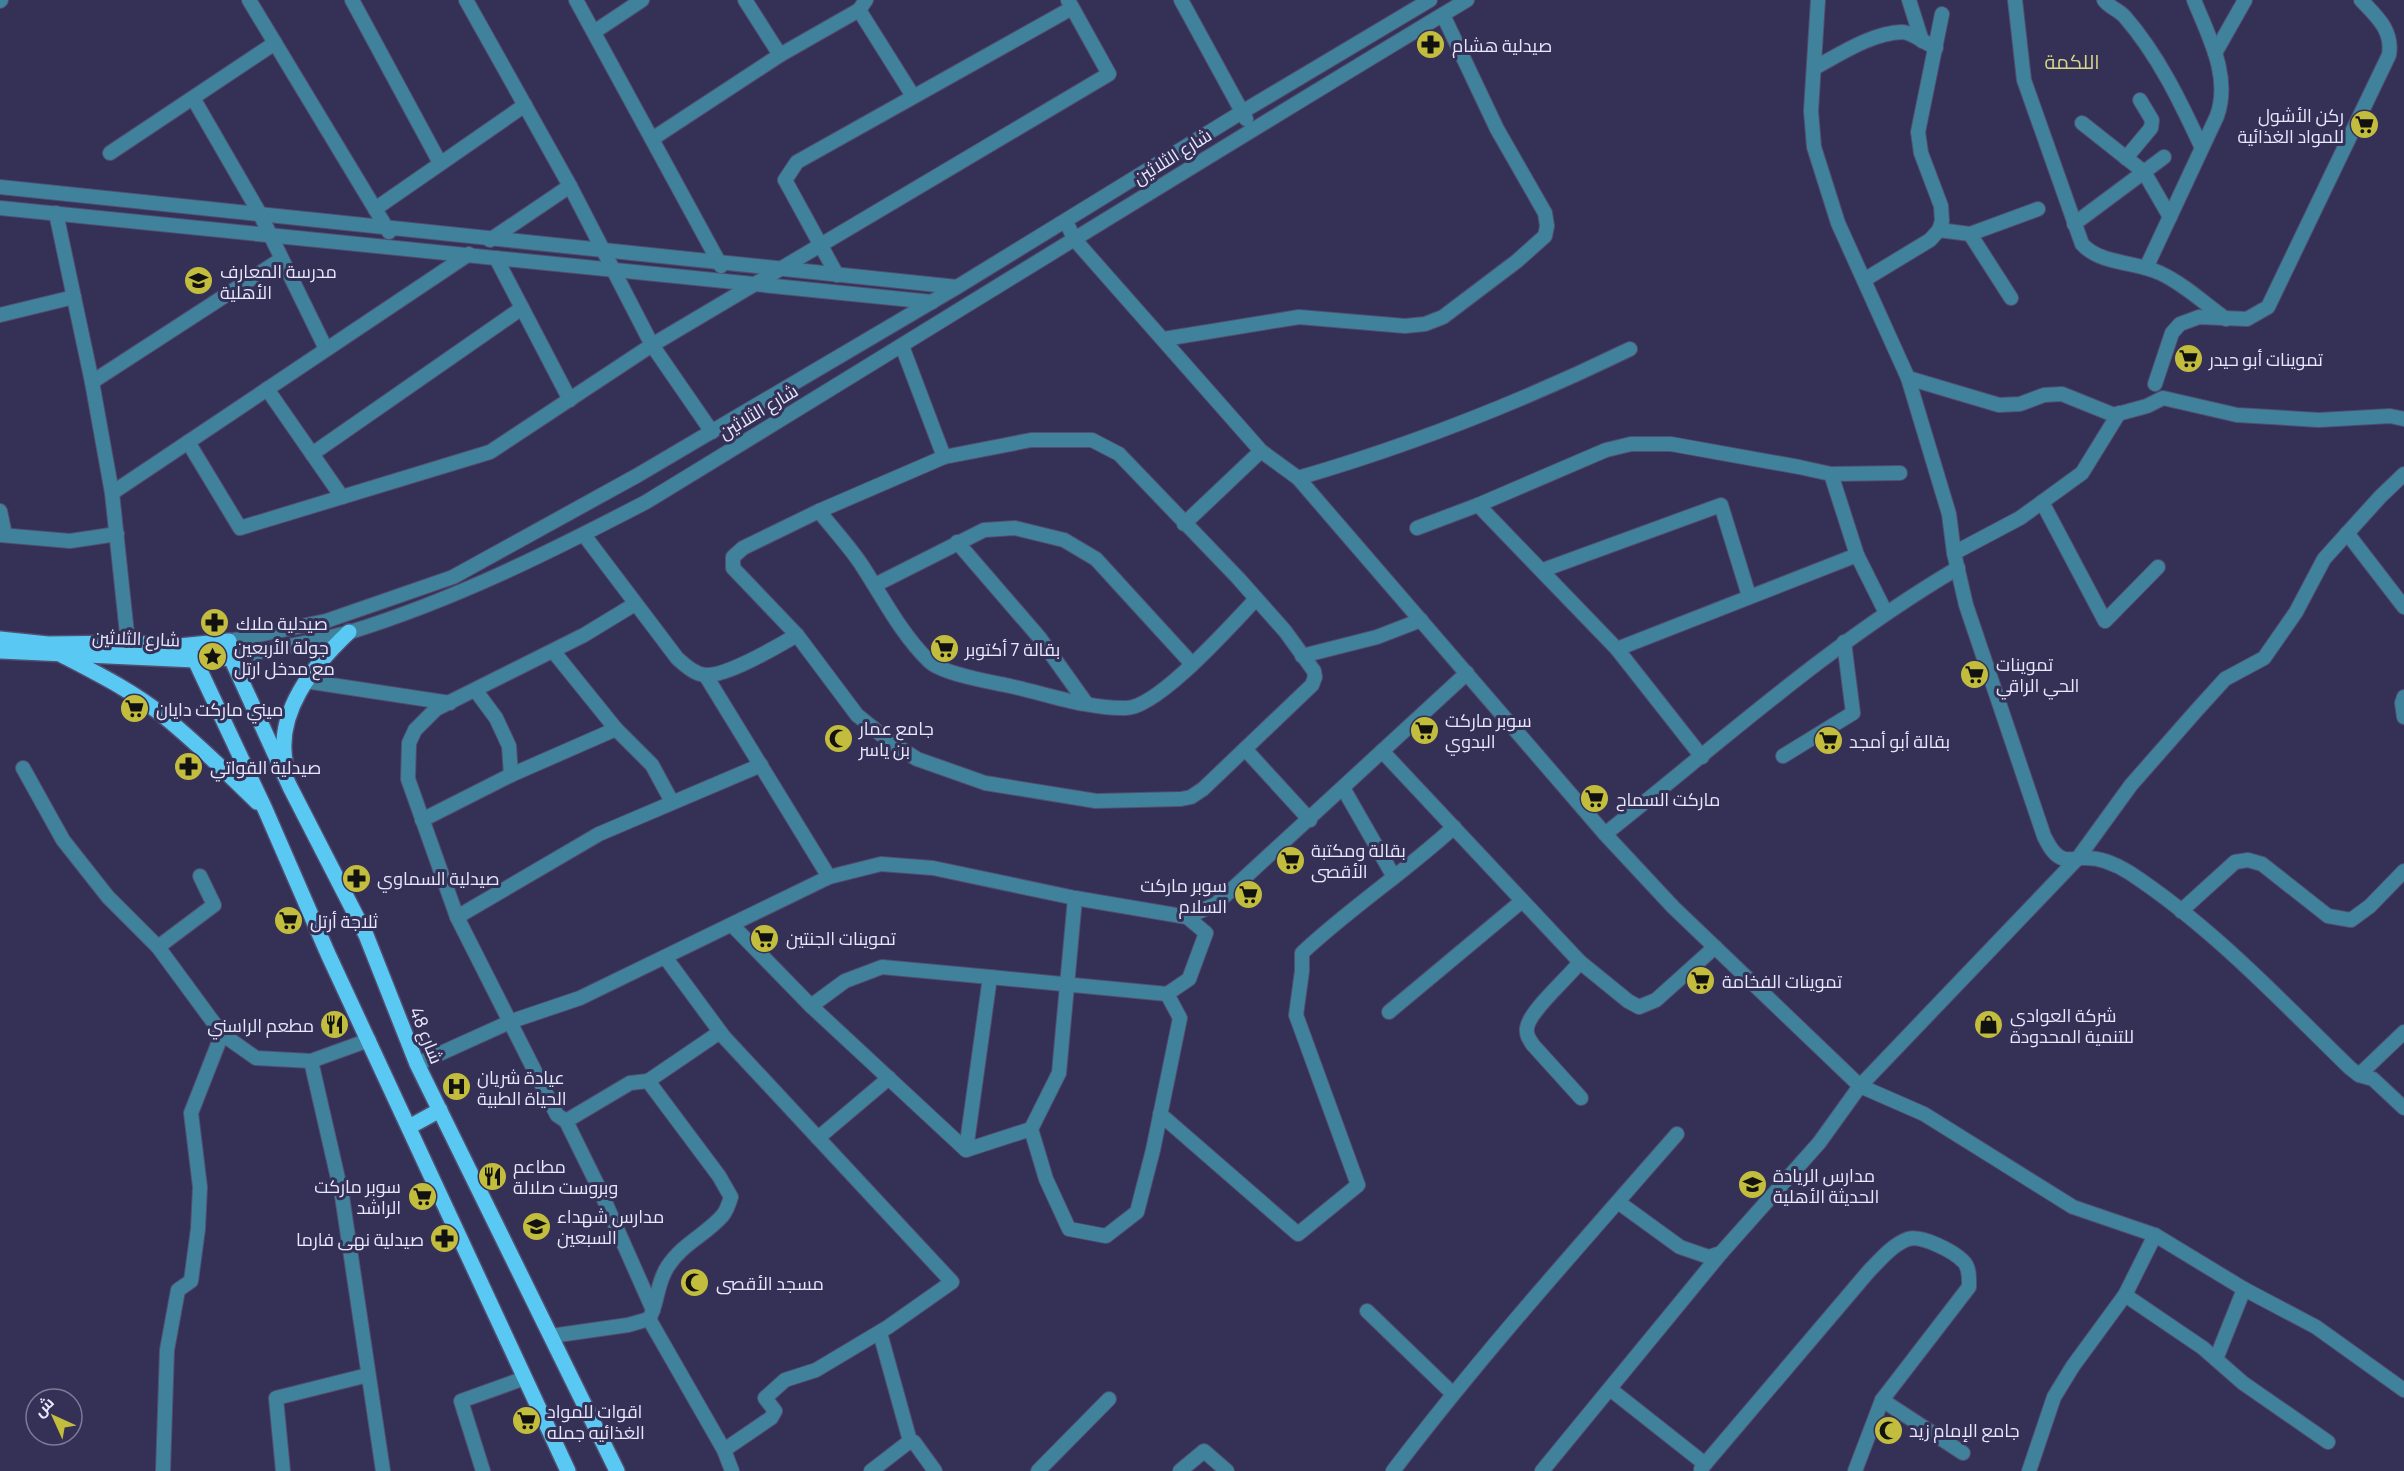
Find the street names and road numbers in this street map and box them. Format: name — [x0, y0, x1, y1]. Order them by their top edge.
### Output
street label: شارع الثلاثين — [1128, 122, 1216, 190]
street label: شارع الثلاثين — [714, 378, 803, 445]
street label: شارع الثلاثين — [91, 624, 181, 653]
street label: شارع 48 — [404, 1003, 449, 1067]

